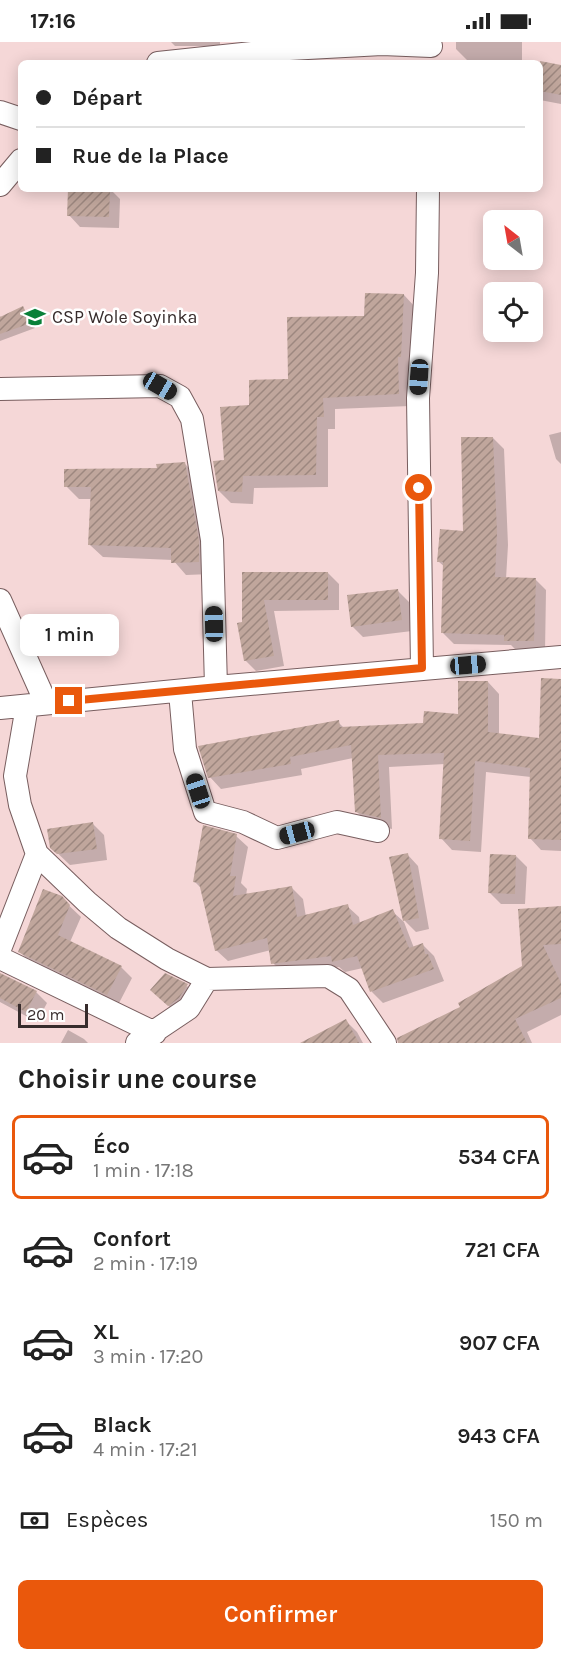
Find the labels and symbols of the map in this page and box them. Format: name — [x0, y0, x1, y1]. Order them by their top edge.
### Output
north arrow — [483, 210, 543, 270]
school or university icon: CSP Wole Soyinka — [23, 305, 47, 329]
place label: CSP Wole Soyinka — [52, 306, 197, 328]
car — [409, 358, 429, 396]
car — [140, 369, 180, 403]
route start — [405, 474, 432, 501]
car — [205, 606, 223, 642]
callout: 1 min — [20, 614, 118, 656]
car — [449, 654, 487, 676]
route end — [55, 687, 82, 714]
car — [184, 771, 212, 811]
car — [277, 820, 317, 846]
scale bar — [18, 1001, 88, 1028]

